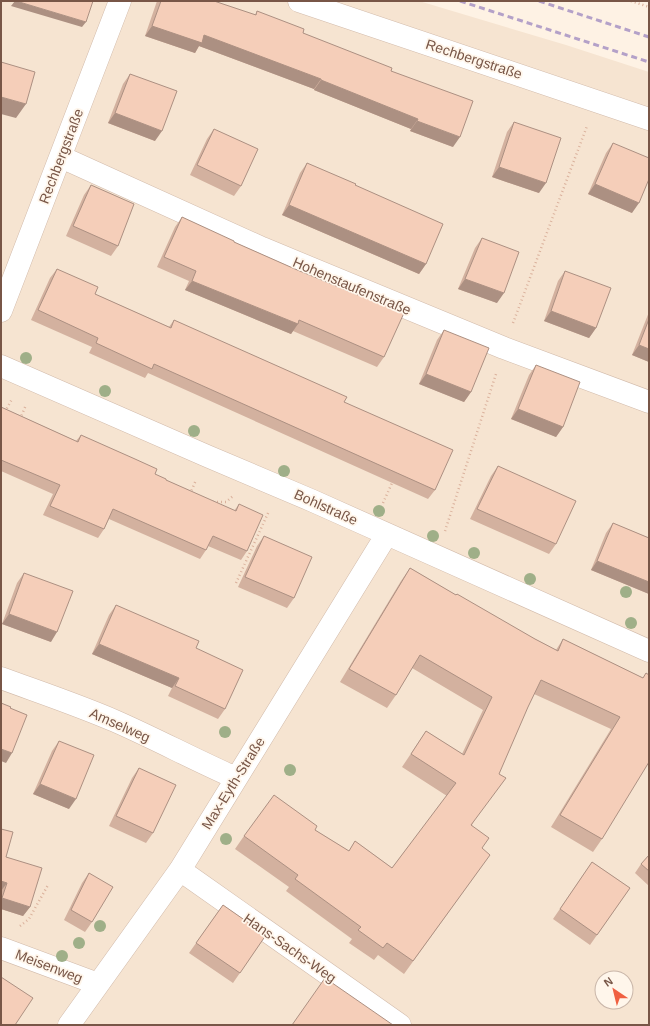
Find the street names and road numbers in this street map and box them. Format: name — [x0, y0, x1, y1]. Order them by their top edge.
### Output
street label: Rechbergstraße — [424, 36, 524, 82]
street label: Rechbergstraße — [36, 106, 87, 206]
street label: Hohenstaufenstraße — [290, 254, 414, 318]
street label: Bohlstraße — [292, 486, 360, 528]
street label: Amselweg — [87, 705, 153, 745]
street label: Max-Eyth-Straße — [198, 734, 268, 832]
street label: Hans-Sachs-Weg — [241, 910, 339, 986]
street label: Meisenweg — [13, 946, 85, 986]

